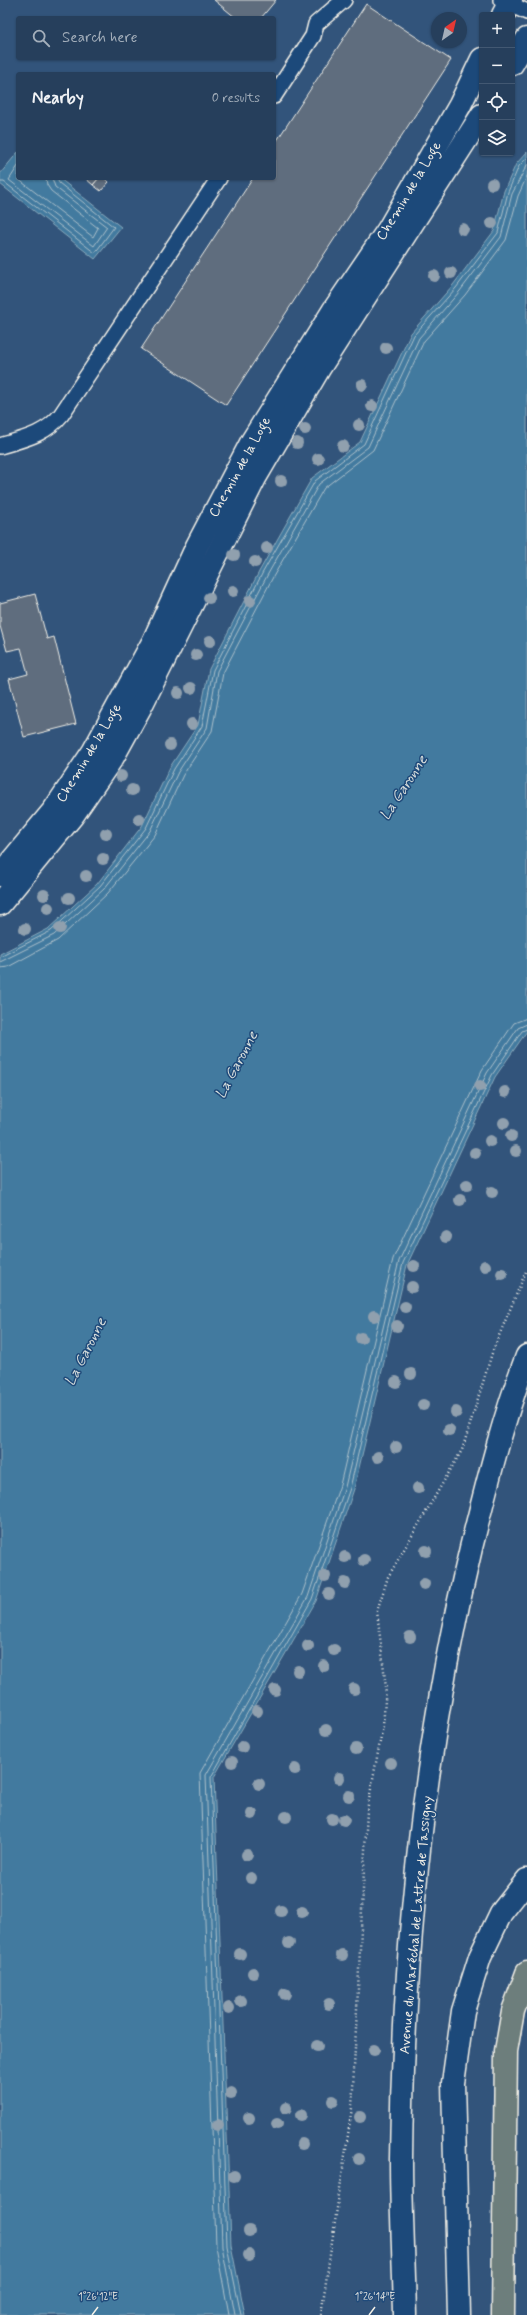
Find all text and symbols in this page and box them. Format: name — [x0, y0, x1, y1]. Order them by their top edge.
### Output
north arrow — [431, 12, 467, 48]
map controls — [479, 12, 515, 156]
button: + — [479, 12, 515, 48]
search box — [16, 16, 276, 60]
icon: search — [30, 27, 52, 49]
text: Search here — [62, 28, 138, 48]
button: − — [479, 48, 515, 84]
button: locate — [479, 84, 515, 120]
text: Nearby — [32, 87, 84, 109]
text: 0 results — [212, 90, 260, 107]
button: layers — [479, 120, 515, 156]
street label: Chemin de la Loge — [372, 138, 448, 245]
street label: Chemin de la Loge — [205, 413, 277, 521]
street label: Chemin de la Loge — [52, 700, 128, 807]
water label: La Garonne — [376, 751, 433, 824]
water label: La Garonne — [211, 1027, 263, 1102]
water label: La Garonne — [60, 1314, 112, 1389]
street label: Avenue du Maréchal de Lattre de Tassigny — [396, 1795, 437, 2055]
text: 1°26'12"E — [78, 2290, 118, 2304]
text: 1°26'14"E — [355, 2290, 395, 2304]

